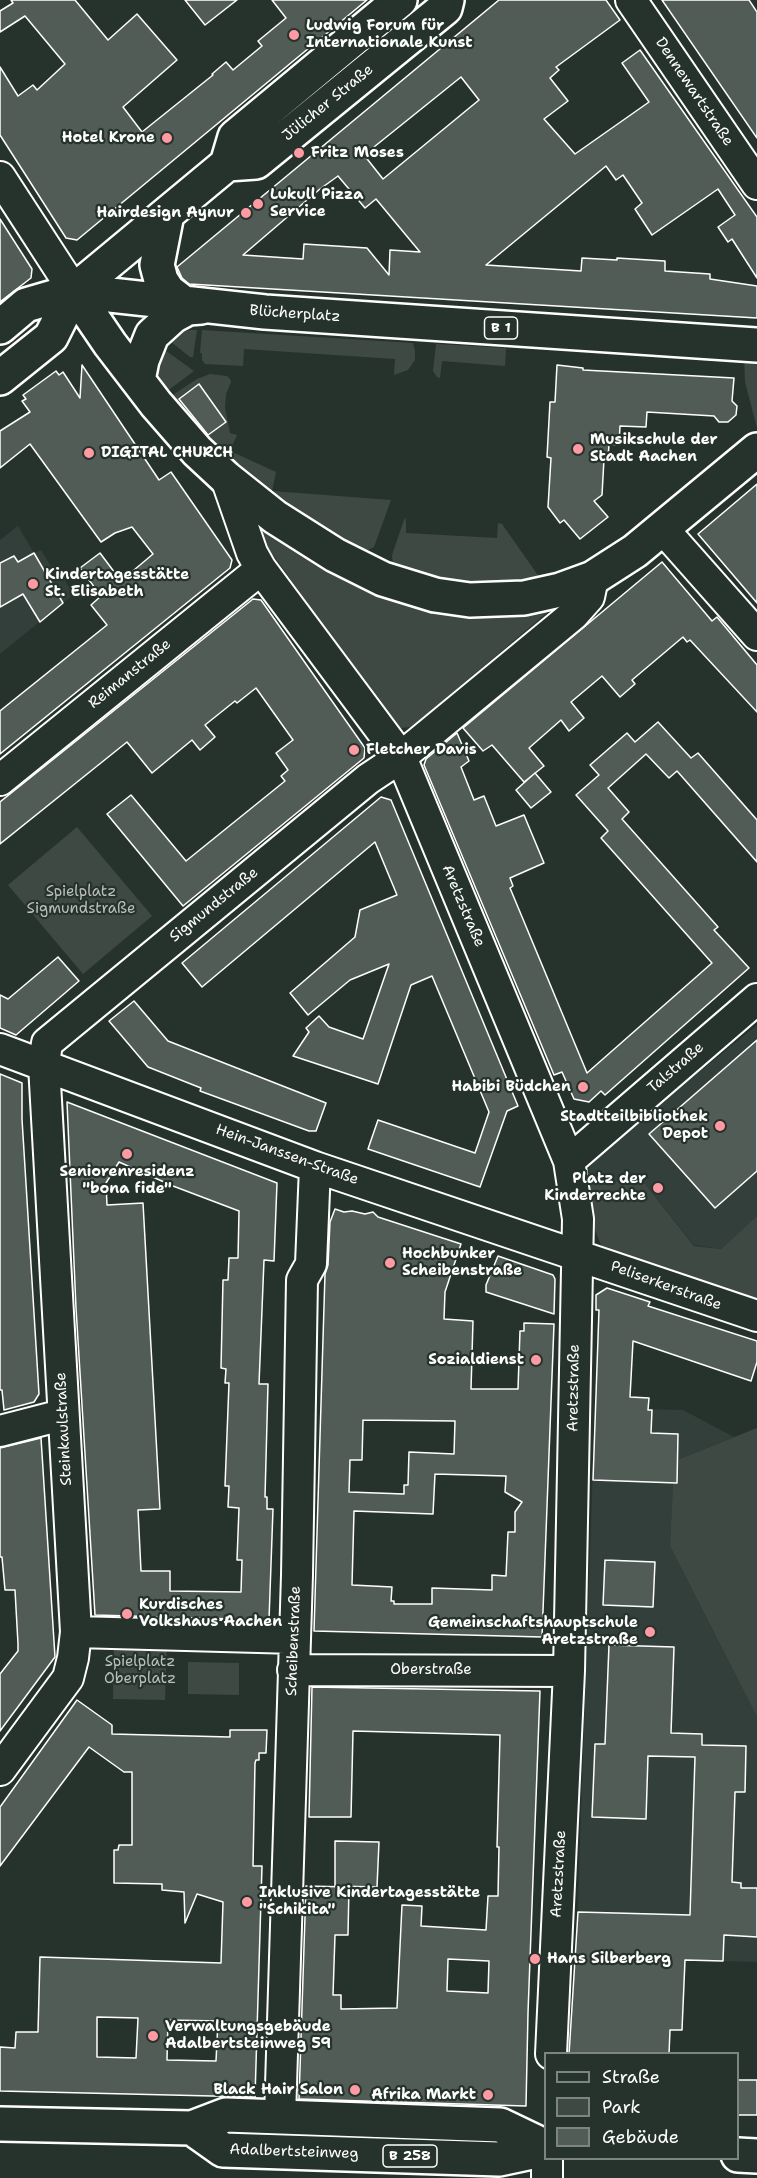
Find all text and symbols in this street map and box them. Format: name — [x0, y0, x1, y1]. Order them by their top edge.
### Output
place label: Ludwig Forum für Internationale Kunst — [306, 17, 473, 52]
marker: Ludwig Forum für Internationale Kunst — [287, 28, 301, 42]
street label: Dennewartstraße — [651, 34, 737, 150]
street label: Jülicher Straße — [279, 61, 377, 145]
place label: Hotel Krone — [62, 129, 155, 147]
marker: Hotel Krone — [160, 131, 174, 145]
place label: Fritz Moses — [311, 144, 404, 162]
marker: Fritz Moses — [292, 146, 306, 160]
place label: Lukull Pizza Service — [270, 186, 363, 221]
marker: Lukull Pizza Service — [251, 197, 265, 211]
place label: Hairdesign Aynur — [96, 204, 234, 222]
marker: Hairdesign Aynur — [239, 206, 253, 220]
street label: Blücherplatz — [249, 302, 341, 326]
road number: B 1 — [484, 317, 518, 339]
place label: Musikschule der Stadt Aachen — [590, 431, 718, 466]
marker: Musikschule der Stadt Aachen — [571, 442, 585, 456]
place label: DIGITAL CHURCH — [101, 444, 233, 462]
marker: DIGITAL CHURCH — [82, 446, 96, 460]
place label: Kindertagesstätte St. Elisabeth — [45, 566, 189, 601]
marker: Kindertagesstätte St. Elisabeth — [26, 577, 40, 591]
street label: Reimanstraße — [85, 635, 175, 713]
place label: Fletcher Davis — [366, 741, 477, 759]
marker: Fletcher Davis — [347, 743, 361, 757]
street label: Aretzstraße — [438, 862, 488, 950]
street label: Sigmundstraße — [166, 864, 262, 946]
park label: Spielplatz Sigmundstraße — [27, 883, 135, 918]
street label: Talstraße — [644, 1039, 708, 1097]
place label: Habibi Büdchen — [451, 1078, 571, 1096]
marker: Habibi Büdchen — [576, 1080, 590, 1094]
place label: Stadtteilbibliothek Depot — [560, 1108, 708, 1143]
marker: Stadtteilbibliothek Depot — [713, 1119, 727, 1133]
street label: Hein-Janssen-Straße — [213, 1121, 361, 1189]
marker: Seniorenresidenz "bona fide" — [120, 1147, 134, 1161]
place label: Seniorenresidenz "bona fide" — [59, 1163, 195, 1198]
place label: Platz der Kinderrechte — [544, 1170, 646, 1205]
marker: Platz der Kinderrechte — [651, 1181, 665, 1195]
place label: Hochbunker Scheibenstraße — [402, 1245, 522, 1280]
marker: Hochbunker Scheibenstraße — [383, 1256, 397, 1270]
street label: Peliserkerstraße — [608, 1258, 724, 1314]
street label: Aretzstraße — [564, 1344, 584, 1432]
place label: Sozialdienst — [428, 1351, 524, 1369]
marker: Sozialdienst — [529, 1353, 543, 1367]
street label: Steinkaulstraße — [52, 1372, 76, 1486]
street label: Scheibenstraße — [283, 1586, 305, 1696]
place label: Kurdisches Volkshaus Aachen — [139, 1596, 282, 1631]
marker: Kurdisches Volkshaus Aachen — [120, 1607, 134, 1621]
place label: Gemeinschaftshauptschule Aretzstraße — [428, 1614, 638, 1649]
marker: Gemeinschaftshauptschule Aretzstraße — [643, 1625, 657, 1639]
park label: Spielplatz Oberplatz — [104, 1653, 176, 1688]
street label: Oberstraße — [390, 1661, 472, 1679]
street label: Aretzstraße — [548, 1830, 570, 1918]
place label: Inklusive Kindertagesstätte "Schikita" — [259, 1884, 480, 1919]
marker: Inklusive Kindertagesstätte "Schikita" — [240, 1895, 254, 1909]
place label: Hans Silberberg — [547, 1950, 671, 1968]
marker: Hans Silberberg — [528, 1952, 542, 1966]
place label: Verwaltungsgebäude Adalbertsteinweg 59 — [165, 2018, 331, 2053]
marker: Verwaltungsgebäude Adalbertsteinweg 59 — [146, 2029, 160, 2043]
legend — [544, 2052, 739, 2160]
text: Straße — [602, 2065, 660, 2089]
place label: Black Hair Salon — [213, 2081, 343, 2099]
marker: Black Hair Salon — [348, 2083, 362, 2097]
place label: Afrika Markt — [371, 2086, 476, 2104]
marker: Afrika Markt — [481, 2088, 495, 2102]
text: Park — [602, 2095, 641, 2119]
text: Gebäude — [602, 2125, 679, 2149]
street label: Adalbertsteinweg — [229, 2141, 359, 2163]
road number: B 258 — [383, 2145, 437, 2167]

